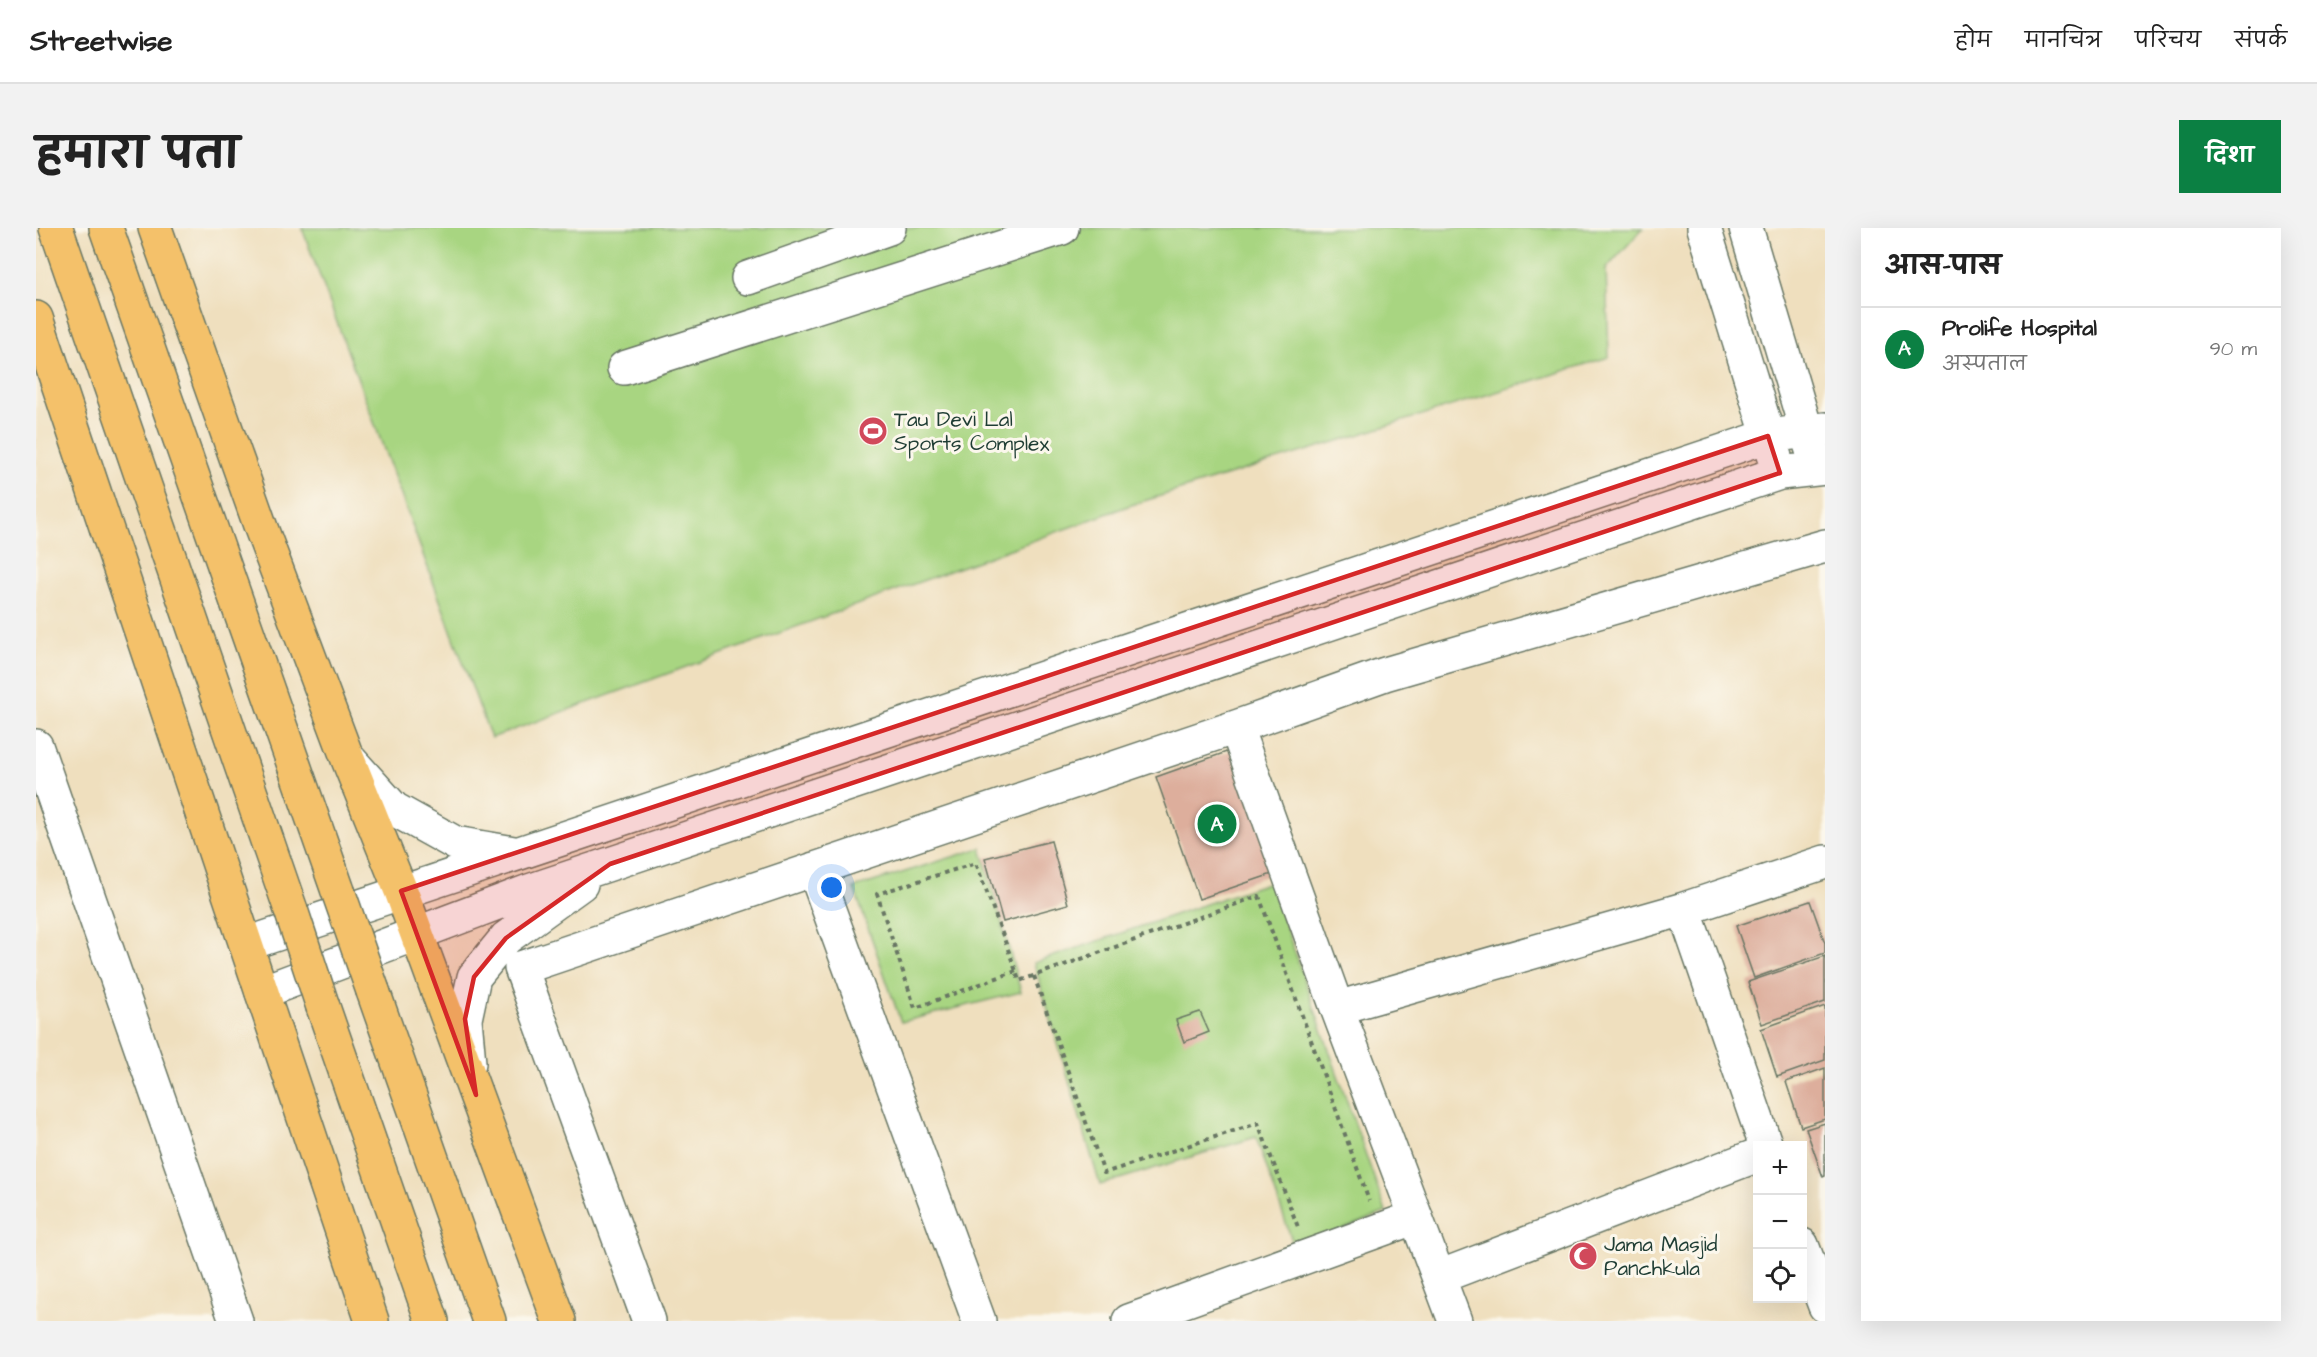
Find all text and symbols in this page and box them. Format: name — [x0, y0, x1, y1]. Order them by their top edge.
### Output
text: Streetwise — [30, 22, 172, 61]
text: होम — [1955, 26, 1992, 55]
text: मानचित्र — [2025, 26, 2102, 55]
text: परिचय — [2135, 26, 2201, 55]
text: संपर्क — [2234, 26, 2287, 55]
button: दिशा — [2179, 120, 2281, 193]
text: हमारा पता — [36, 126, 239, 184]
text: आस-पास — [1885, 248, 2001, 284]
text: Prolife Hospital — [1942, 313, 2097, 344]
text: A — [1898, 335, 1911, 363]
text: 90 m — [2209, 335, 2257, 363]
text: अस्पताल — [1942, 350, 2027, 378]
place label: Tau Devi Lal Sports Complex — [894, 405, 1049, 459]
sports icon: Tau Devi Lal Sports Complex — [857, 415, 889, 447]
pin: A — [1198, 802, 1236, 846]
your location — [817, 873, 846, 902]
map controls — [1753, 1141, 1807, 1303]
button: + — [1753, 1141, 1807, 1195]
button: − — [1753, 1195, 1807, 1249]
place label: Jama Masjid Panchkula — [1604, 1230, 1718, 1283]
mosque icon: Jama Masjid Panchkula — [1567, 1240, 1599, 1272]
button: locate — [1753, 1249, 1807, 1303]

